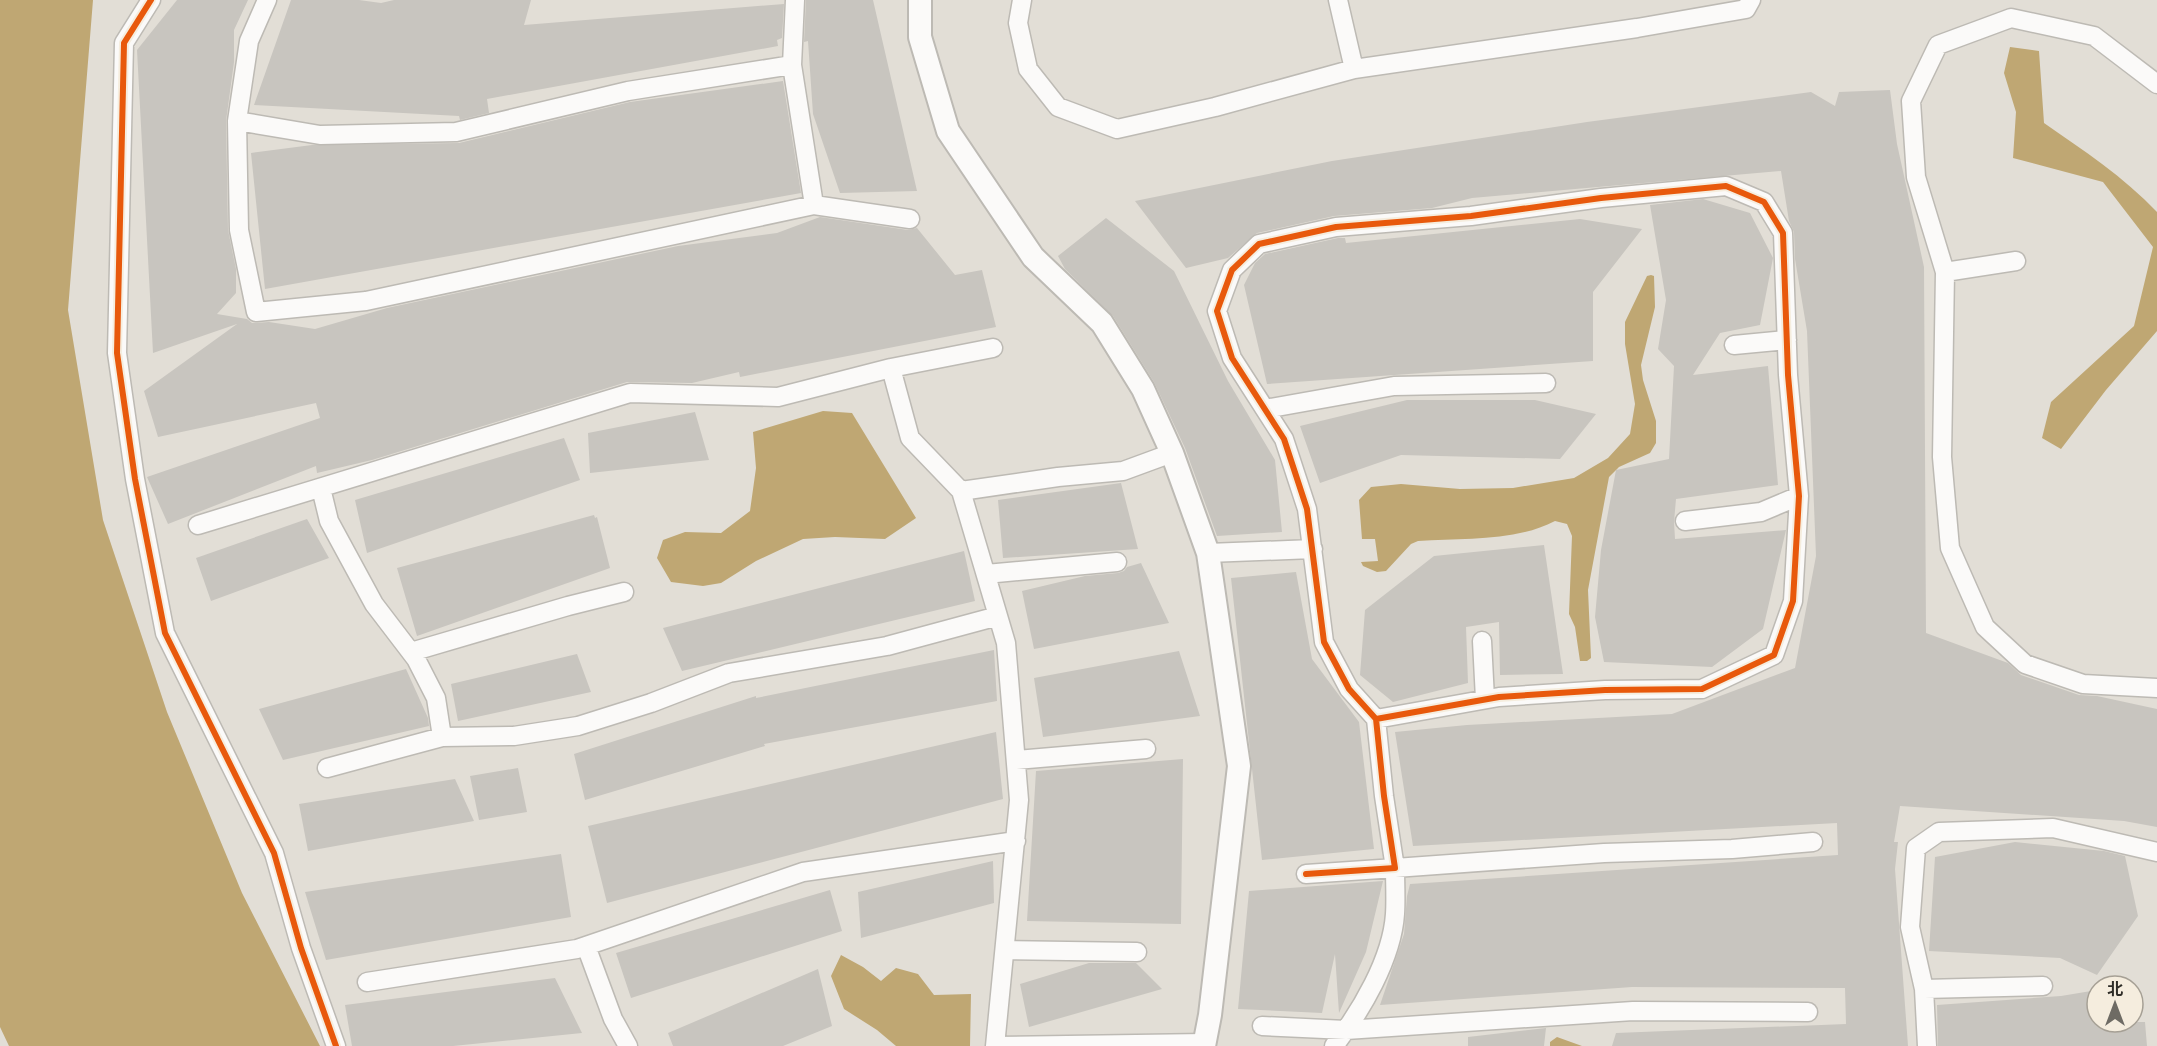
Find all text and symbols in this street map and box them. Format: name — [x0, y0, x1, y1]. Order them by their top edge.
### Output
north arrow — [2085, 974, 2145, 1034]
text: 北 — [2107, 980, 2123, 998]

